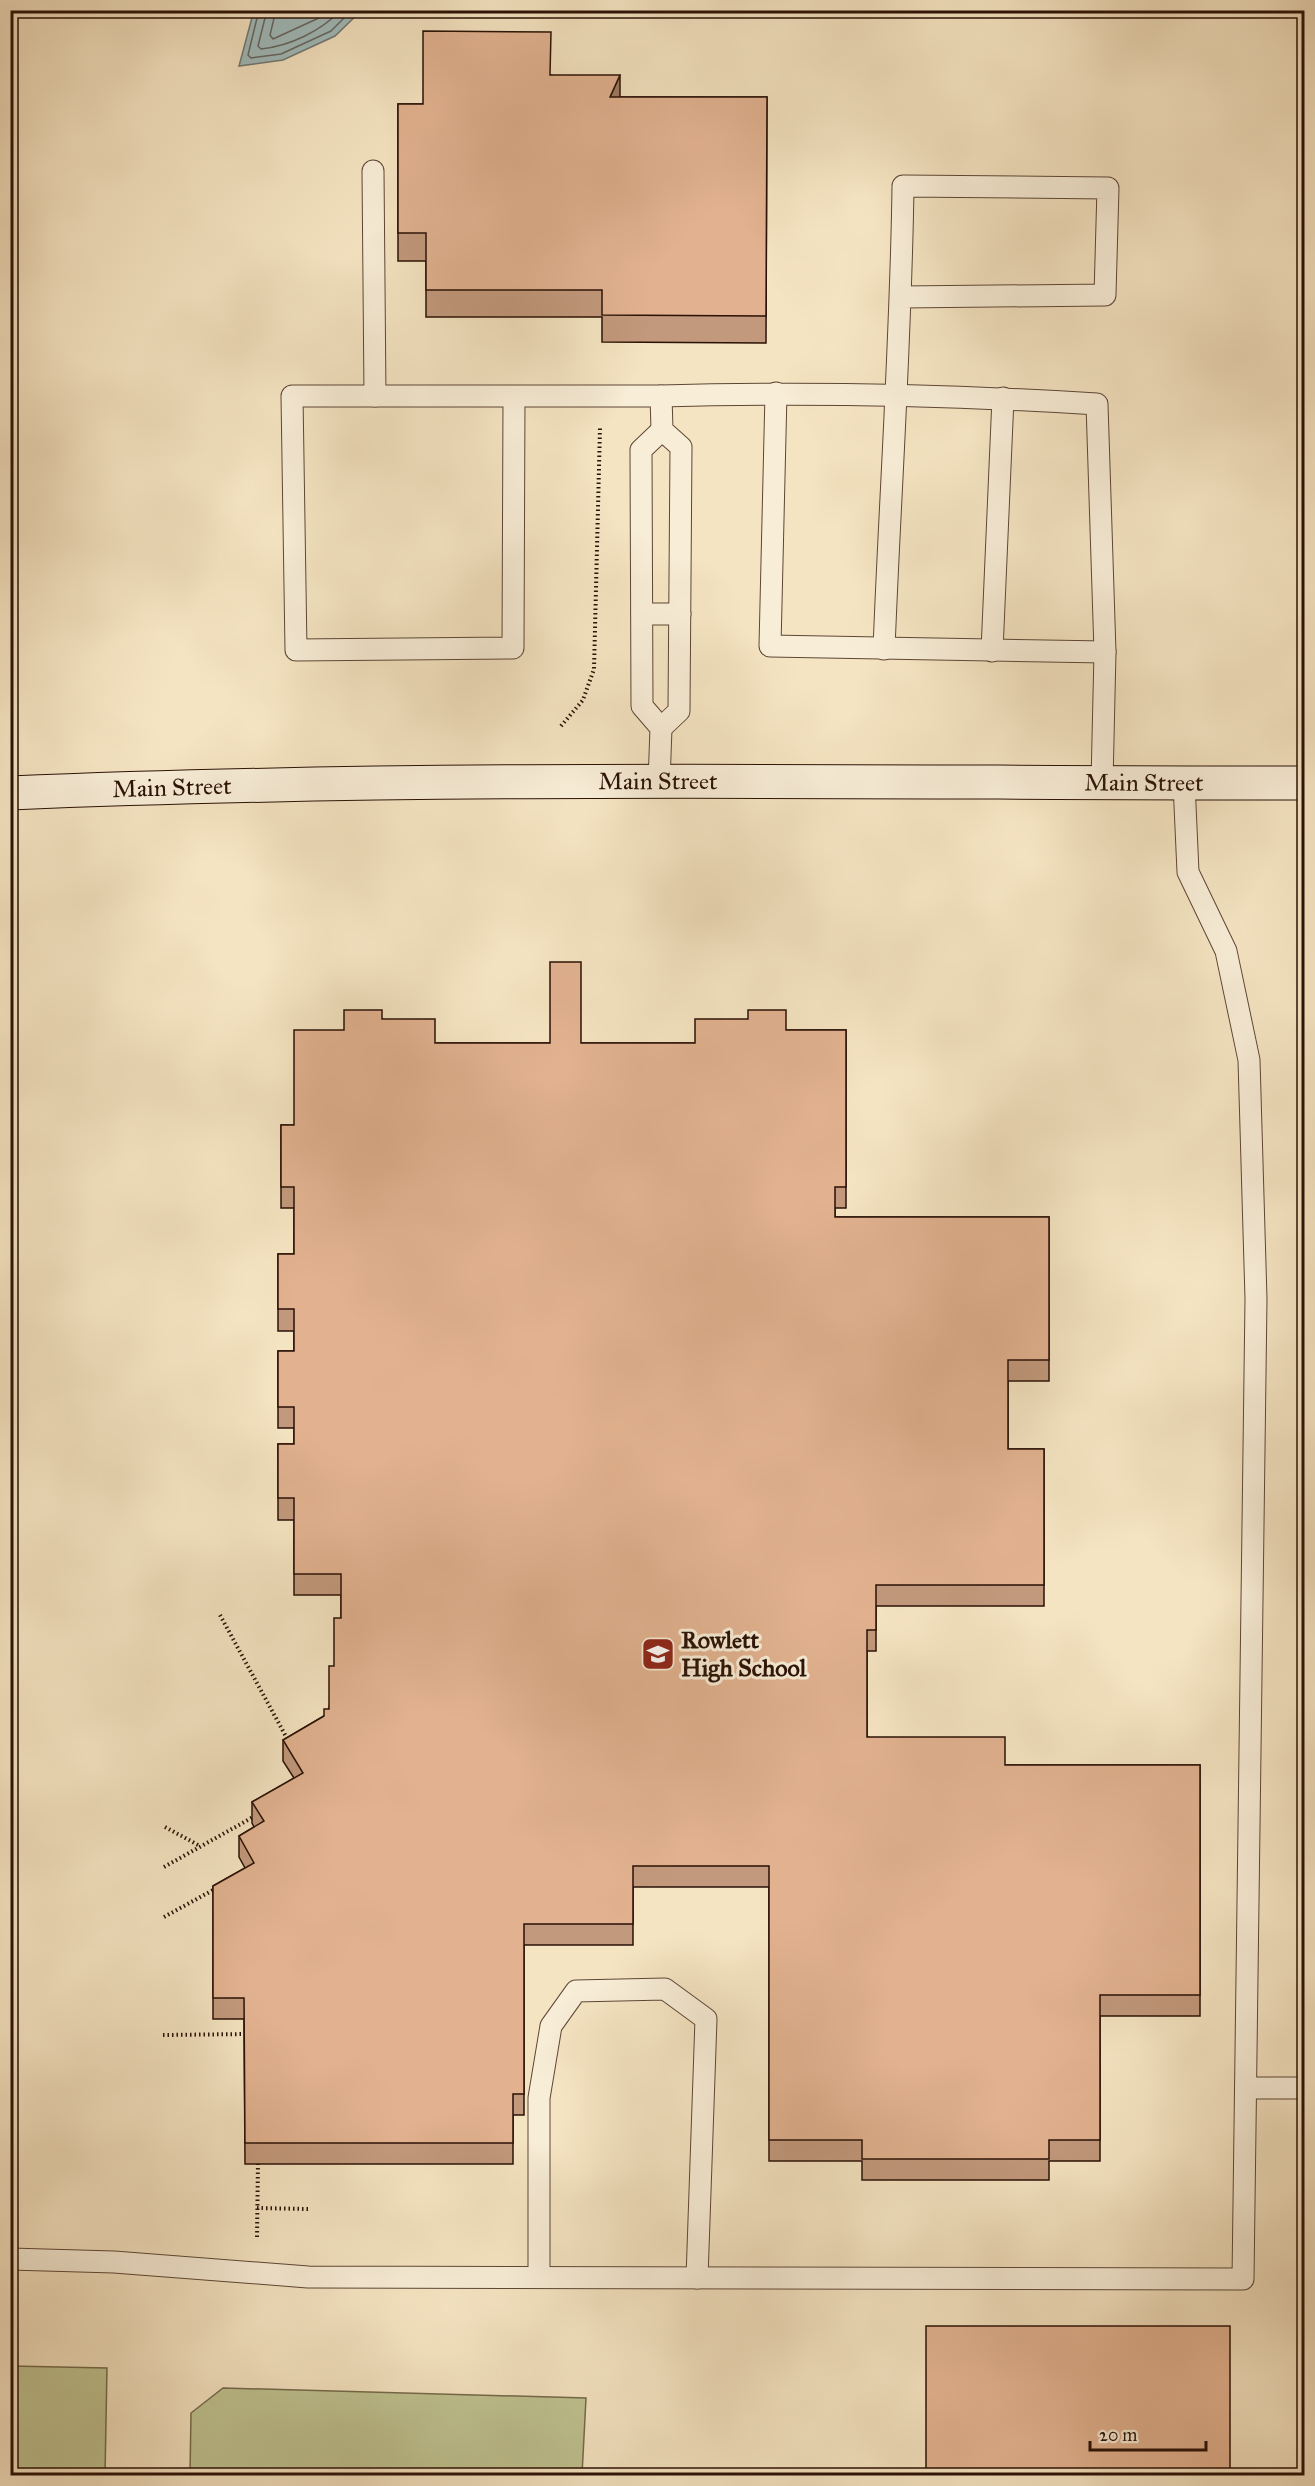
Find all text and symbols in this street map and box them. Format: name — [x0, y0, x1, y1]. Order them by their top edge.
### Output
street label: Main Street — [598, 766, 718, 796]
street label: Main Street — [1084, 767, 1204, 798]
street label: Main Street — [112, 771, 232, 804]
place label: Rowlett High School — [681, 1625, 807, 1683]
school or university icon: Rowlett High School — [640, 1636, 676, 1672]
scale bar — [1090, 2414, 1206, 2452]
text: 20 m — [1099, 2424, 1137, 2446]

